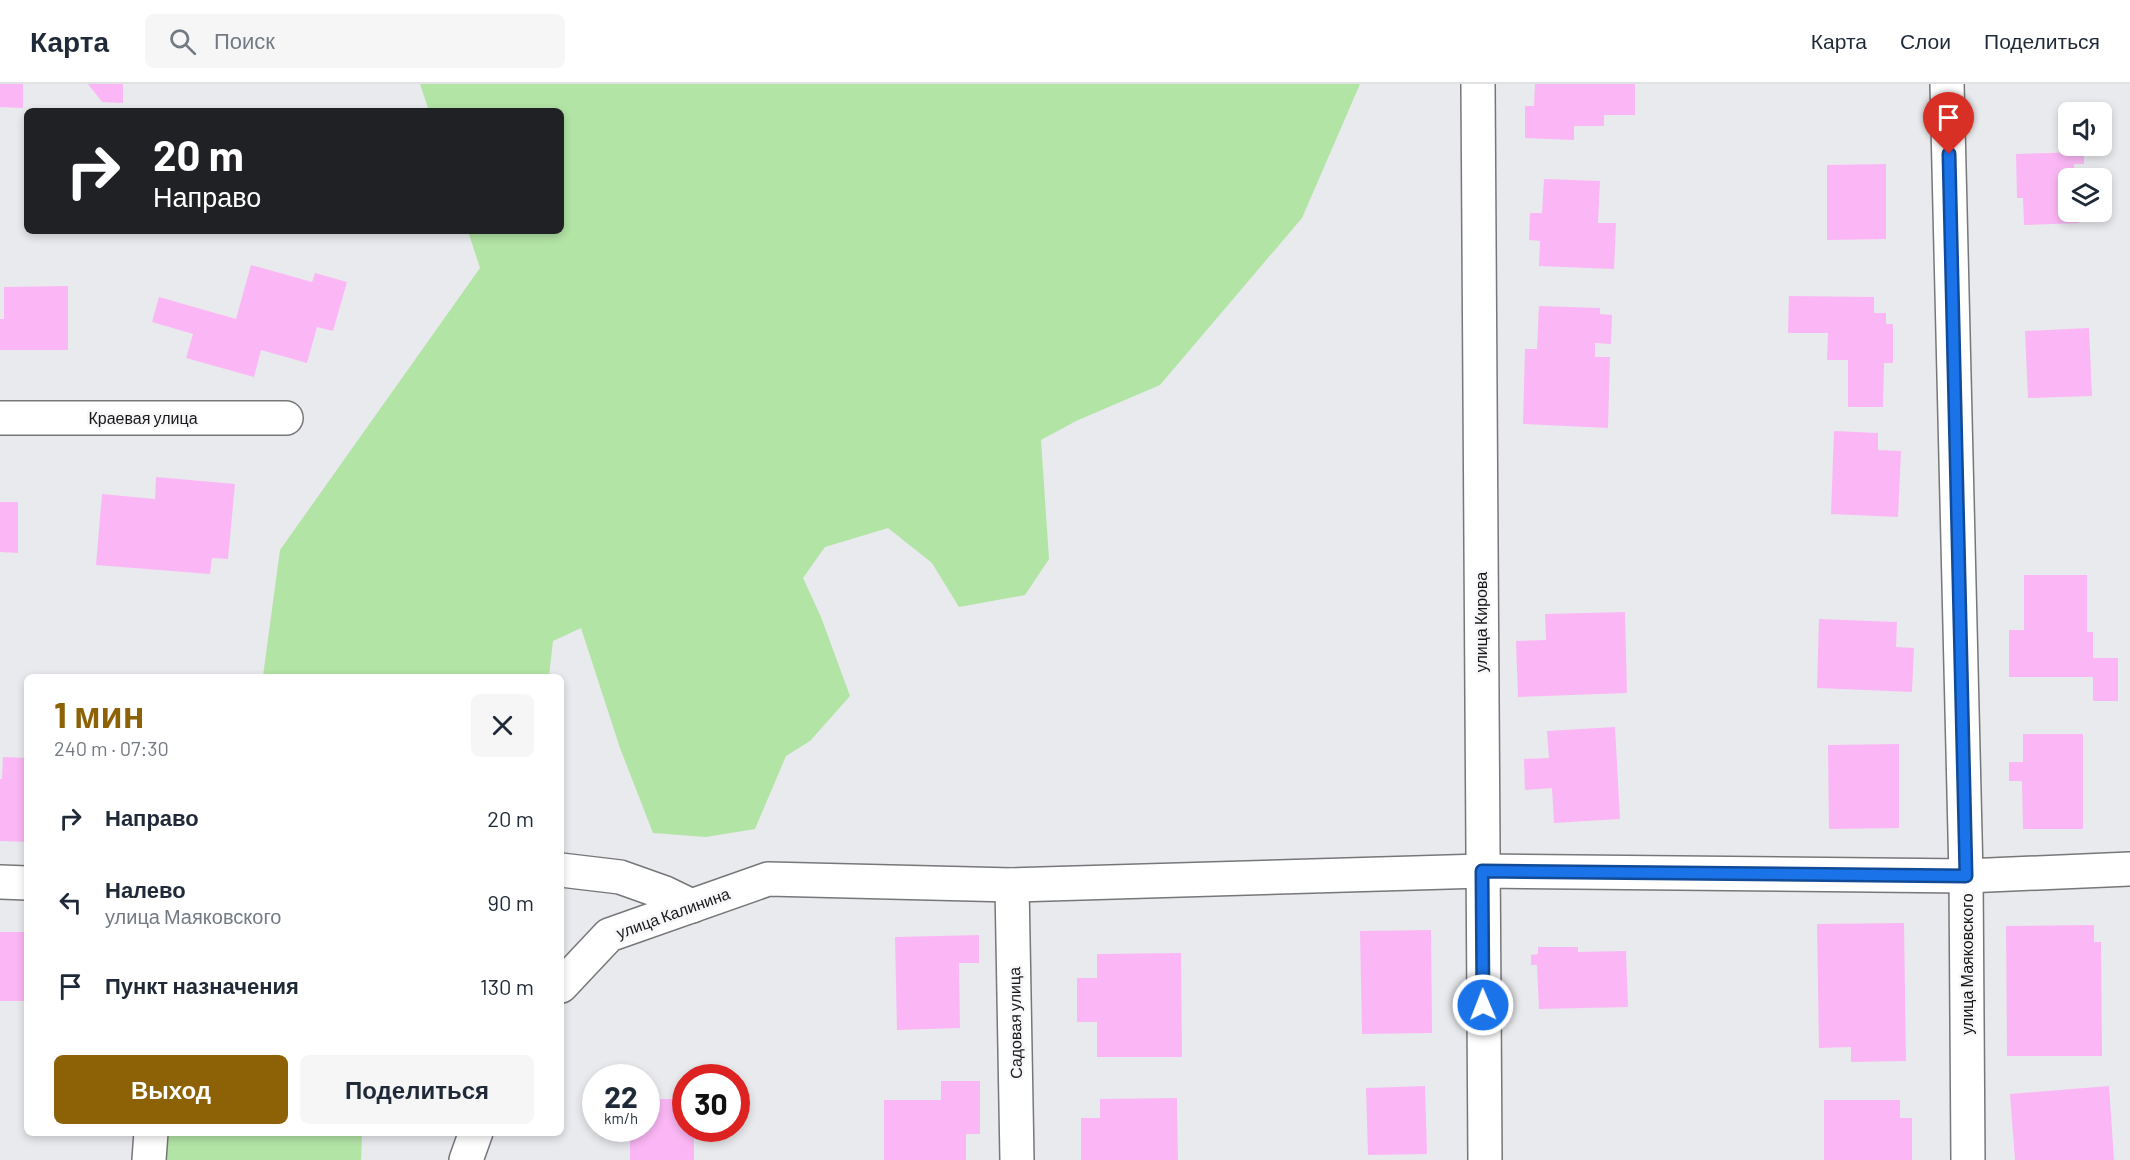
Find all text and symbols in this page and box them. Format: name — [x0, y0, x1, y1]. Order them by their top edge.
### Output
search box — [145, 14, 565, 68]
text: Карта — [30, 24, 109, 58]
icon: search — [166, 25, 199, 58]
text: Поиск — [214, 27, 275, 53]
text: Карта — [1811, 28, 1867, 53]
text: Слои — [1900, 28, 1951, 53]
text: Поделиться — [1984, 28, 2100, 53]
pin — [1923, 92, 1974, 154]
icon: arrive — [1932, 101, 1965, 134]
map controls — [2058, 102, 2112, 222]
button: sound — [2058, 102, 2112, 156]
text: 20 m — [153, 129, 244, 179]
icon: right — [54, 132, 132, 210]
button: layers — [2058, 168, 2112, 222]
text: Направо — [153, 180, 261, 212]
street label: Краевая улица — [88, 408, 198, 427]
street label: улица Кирова — [1471, 572, 1490, 672]
text: 1 мин — [54, 692, 144, 735]
button: close — [471, 694, 534, 757]
text: 240 m · 07:30 — [54, 736, 169, 760]
icon: right — [54, 802, 87, 835]
text: Направо — [105, 804, 199, 830]
text: 20 m — [487, 805, 534, 831]
text: Налево — [105, 876, 186, 902]
street label: улица Калинина — [614, 883, 732, 942]
icon: left — [54, 886, 87, 919]
text: 90 m — [488, 889, 534, 915]
street label: улица Маяковского — [1957, 893, 1976, 1035]
text: улица Маяковского — [105, 904, 281, 928]
street label: Садовая улица — [1004, 967, 1025, 1079]
icon: arrive — [54, 970, 87, 1003]
text: Пункт назначения — [105, 972, 299, 998]
text: 130 m — [480, 973, 534, 999]
position arrow — [1451, 973, 1515, 1037]
button: Выход — [54, 1055, 288, 1124]
button: Поделиться — [300, 1055, 534, 1124]
speed limit sign: 30 — [672, 1064, 750, 1142]
text: 22 — [604, 1078, 638, 1114]
text: km/h — [604, 1109, 638, 1127]

